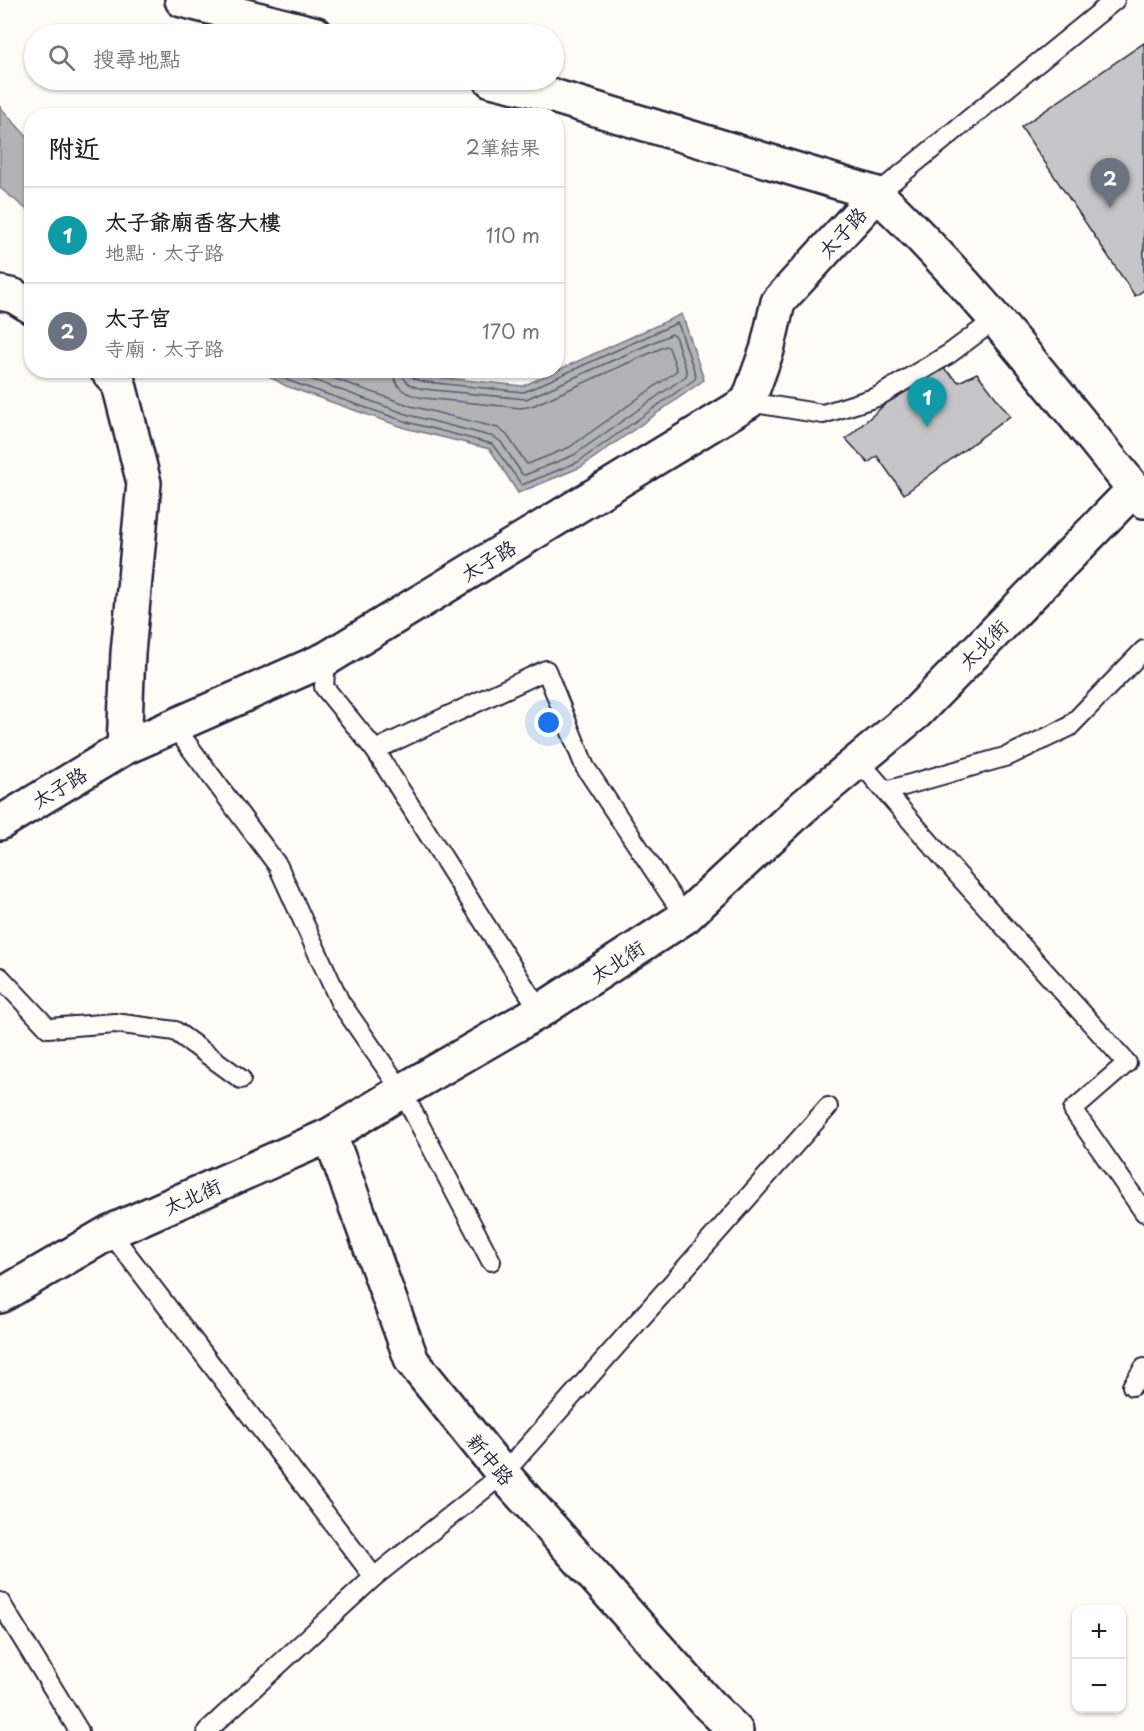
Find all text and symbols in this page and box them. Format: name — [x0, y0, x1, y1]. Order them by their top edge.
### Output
search box — [24, 24, 564, 90]
icon: search — [45, 41, 78, 74]
text: 搜尋地點 — [93, 41, 181, 74]
text: 附近 — [48, 128, 100, 167]
text: 2筆結果 — [466, 132, 540, 162]
pin: 2 — [1090, 158, 1130, 208]
street label: 太子路 — [811, 199, 874, 264]
text: 太子爺廟香客大樓 — [105, 204, 281, 237]
text: 1 — [63, 220, 72, 250]
text: 110 m — [486, 220, 540, 250]
text: 地點 · 太子路 — [105, 237, 224, 267]
text: 太子宮 — [105, 300, 171, 333]
text: 2 — [60, 316, 75, 346]
text: 170 m — [482, 316, 540, 346]
text: 寺廟 · 太子路 — [105, 333, 224, 363]
pin: 1 — [908, 378, 946, 427]
street label: 太子路 — [455, 531, 522, 588]
street label: 太北街 — [951, 612, 1015, 676]
your location — [534, 708, 563, 737]
street label: 太子路 — [26, 758, 93, 815]
street label: 太北街 — [584, 932, 650, 990]
street label: 太北街 — [158, 1170, 226, 1222]
street label: 新中路 — [460, 1426, 522, 1492]
map controls — [1072, 1605, 1126, 1713]
button: + — [1072, 1605, 1126, 1659]
button: − — [1072, 1659, 1126, 1713]

